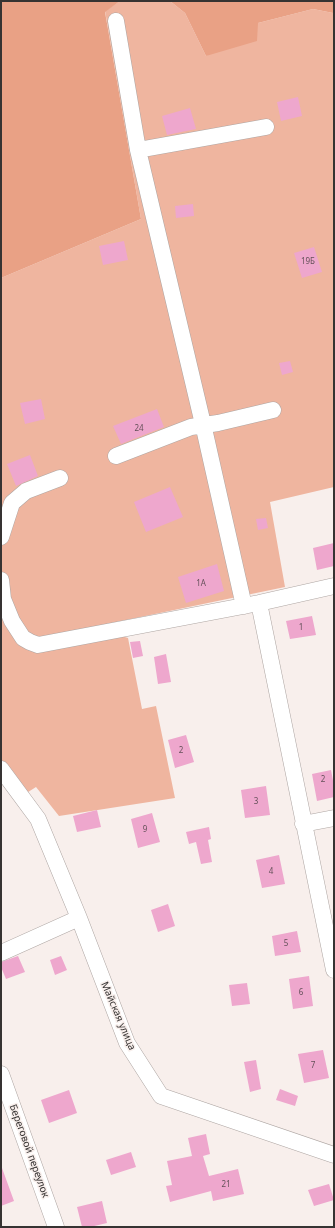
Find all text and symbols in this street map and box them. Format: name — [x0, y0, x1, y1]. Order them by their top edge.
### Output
house number: 19Б — [301, 257, 315, 267]
house number: 24 — [134, 424, 144, 434]
house number: 1А — [196, 579, 206, 589]
house number: 1 — [299, 623, 303, 633]
house number: 2 — [179, 746, 183, 756]
house number: 2 — [321, 775, 325, 785]
house number: 3 — [254, 797, 258, 807]
house number: 9 — [143, 825, 147, 835]
house number: 4 — [269, 867, 273, 877]
house number: 5 — [284, 939, 288, 949]
street label: Майская улица — [98, 980, 138, 1052]
house number: 6 — [299, 988, 303, 998]
house number: 7 — [311, 1061, 315, 1071]
street label: Береговой переулок — [7, 1103, 51, 1199]
house number: 21 — [221, 1180, 231, 1190]

